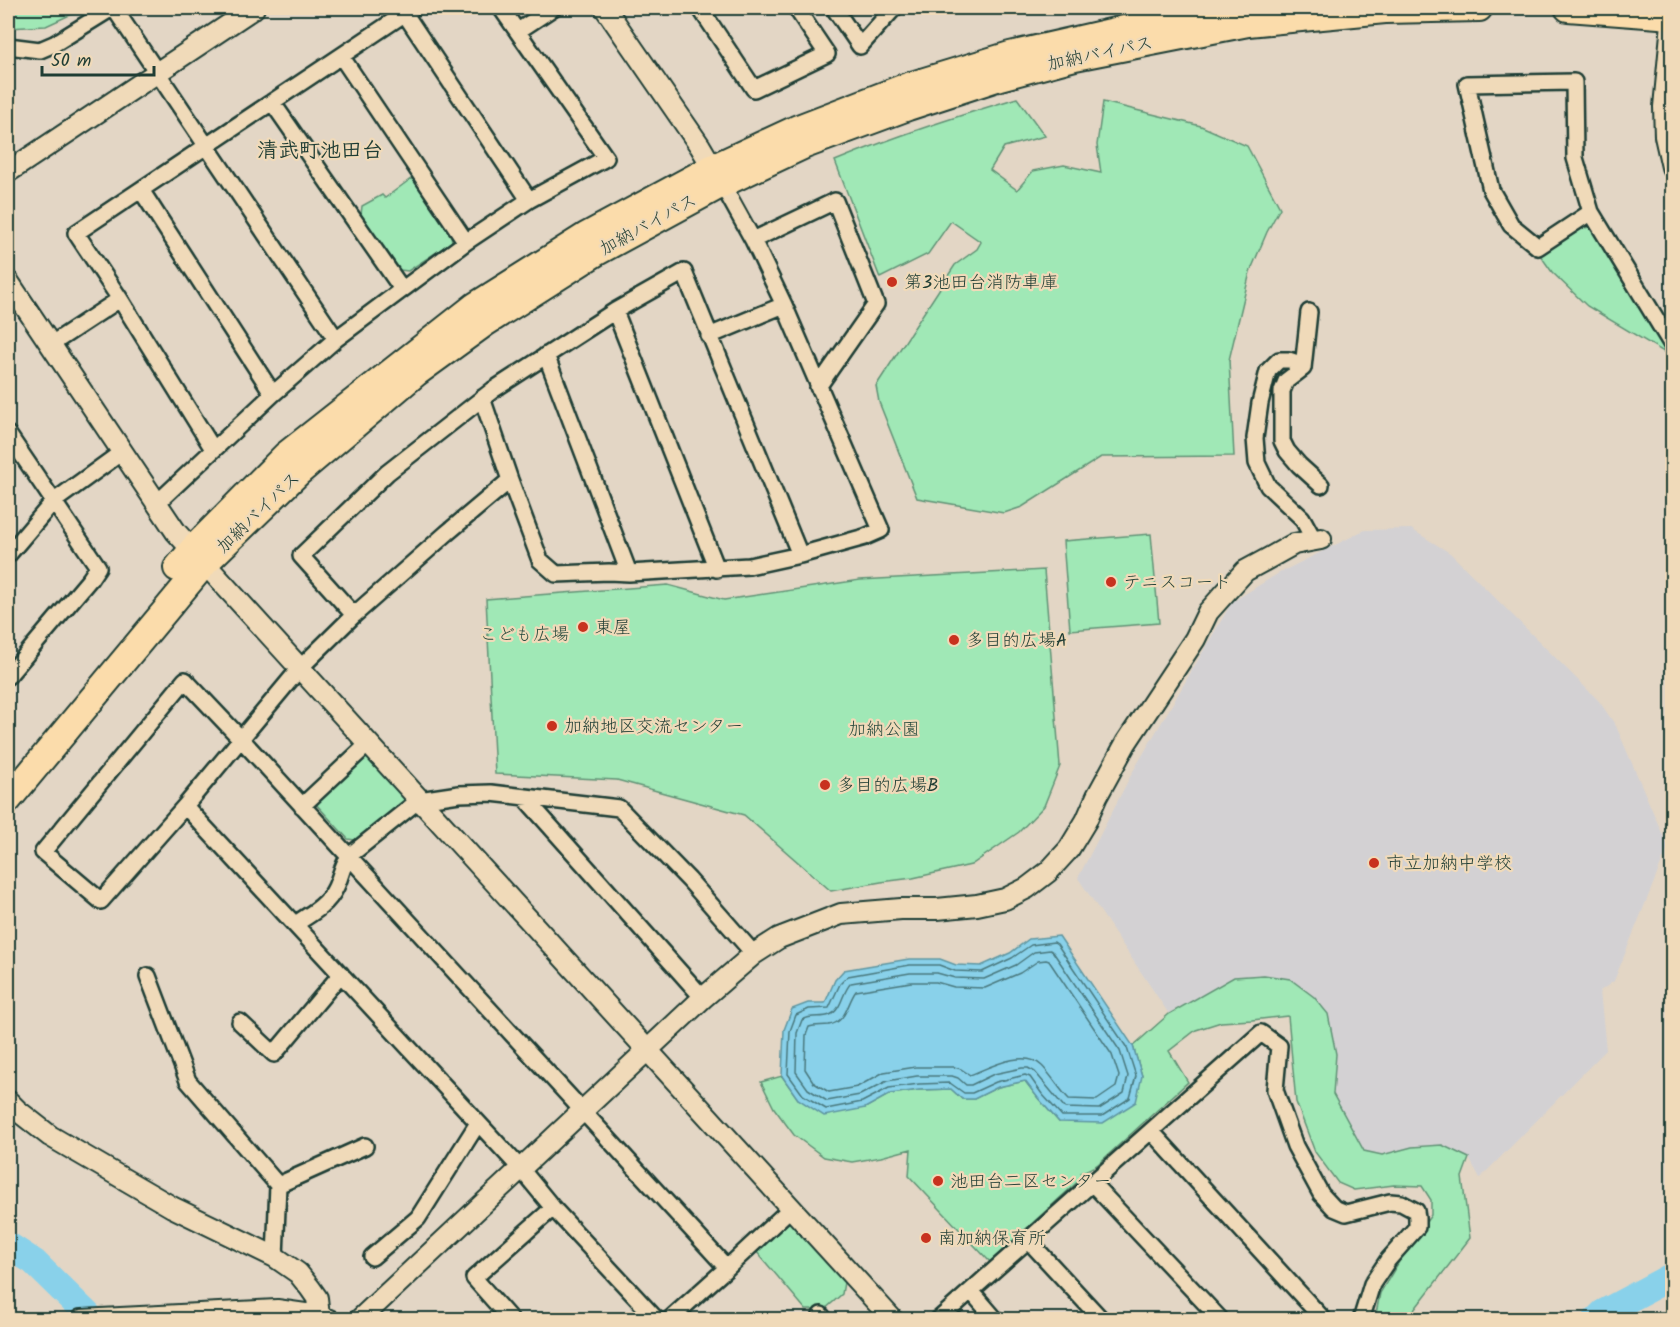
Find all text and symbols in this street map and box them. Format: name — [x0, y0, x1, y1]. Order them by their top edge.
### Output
street label: 加納バイパス — [1045, 29, 1156, 80]
scale bar — [42, 39, 154, 77]
text: 50 m — [51, 47, 91, 76]
district label: 清武町池田台 — [257, 135, 383, 168]
street label: 加納バイパス — [595, 187, 703, 264]
place label: 第3池田台消防車庫 — [904, 269, 1058, 298]
marker: 第3池田台消防車庫 — [885, 275, 899, 289]
street label: 加納バイパス — [210, 465, 308, 561]
place label: テニスコート — [1123, 569, 1231, 598]
marker: テニスコート — [1104, 575, 1118, 589]
place label: 東屋 — [595, 614, 631, 643]
marker: 東屋 — [576, 620, 590, 634]
park label: こども広場 — [479, 621, 569, 650]
place label: 多目的広場A — [966, 627, 1067, 656]
marker: 多目的広場A — [947, 633, 961, 647]
place label: 加納地区交流センター — [564, 713, 743, 742]
park label: 加納公園 — [848, 716, 920, 745]
marker: 加納地区交流センター — [545, 719, 559, 733]
place label: 多目的広場B — [837, 772, 938, 801]
marker: 多目的広場B — [818, 778, 832, 792]
place label: 市立加納中学校 — [1386, 850, 1512, 879]
marker: 市立加納中学校 — [1367, 856, 1381, 870]
place label: 池田台二区センター — [950, 1168, 1111, 1197]
marker: 池田台二区センター — [931, 1174, 945, 1188]
place label: 南加納保育所 — [938, 1225, 1046, 1254]
marker: 南加納保育所 — [919, 1231, 933, 1245]

